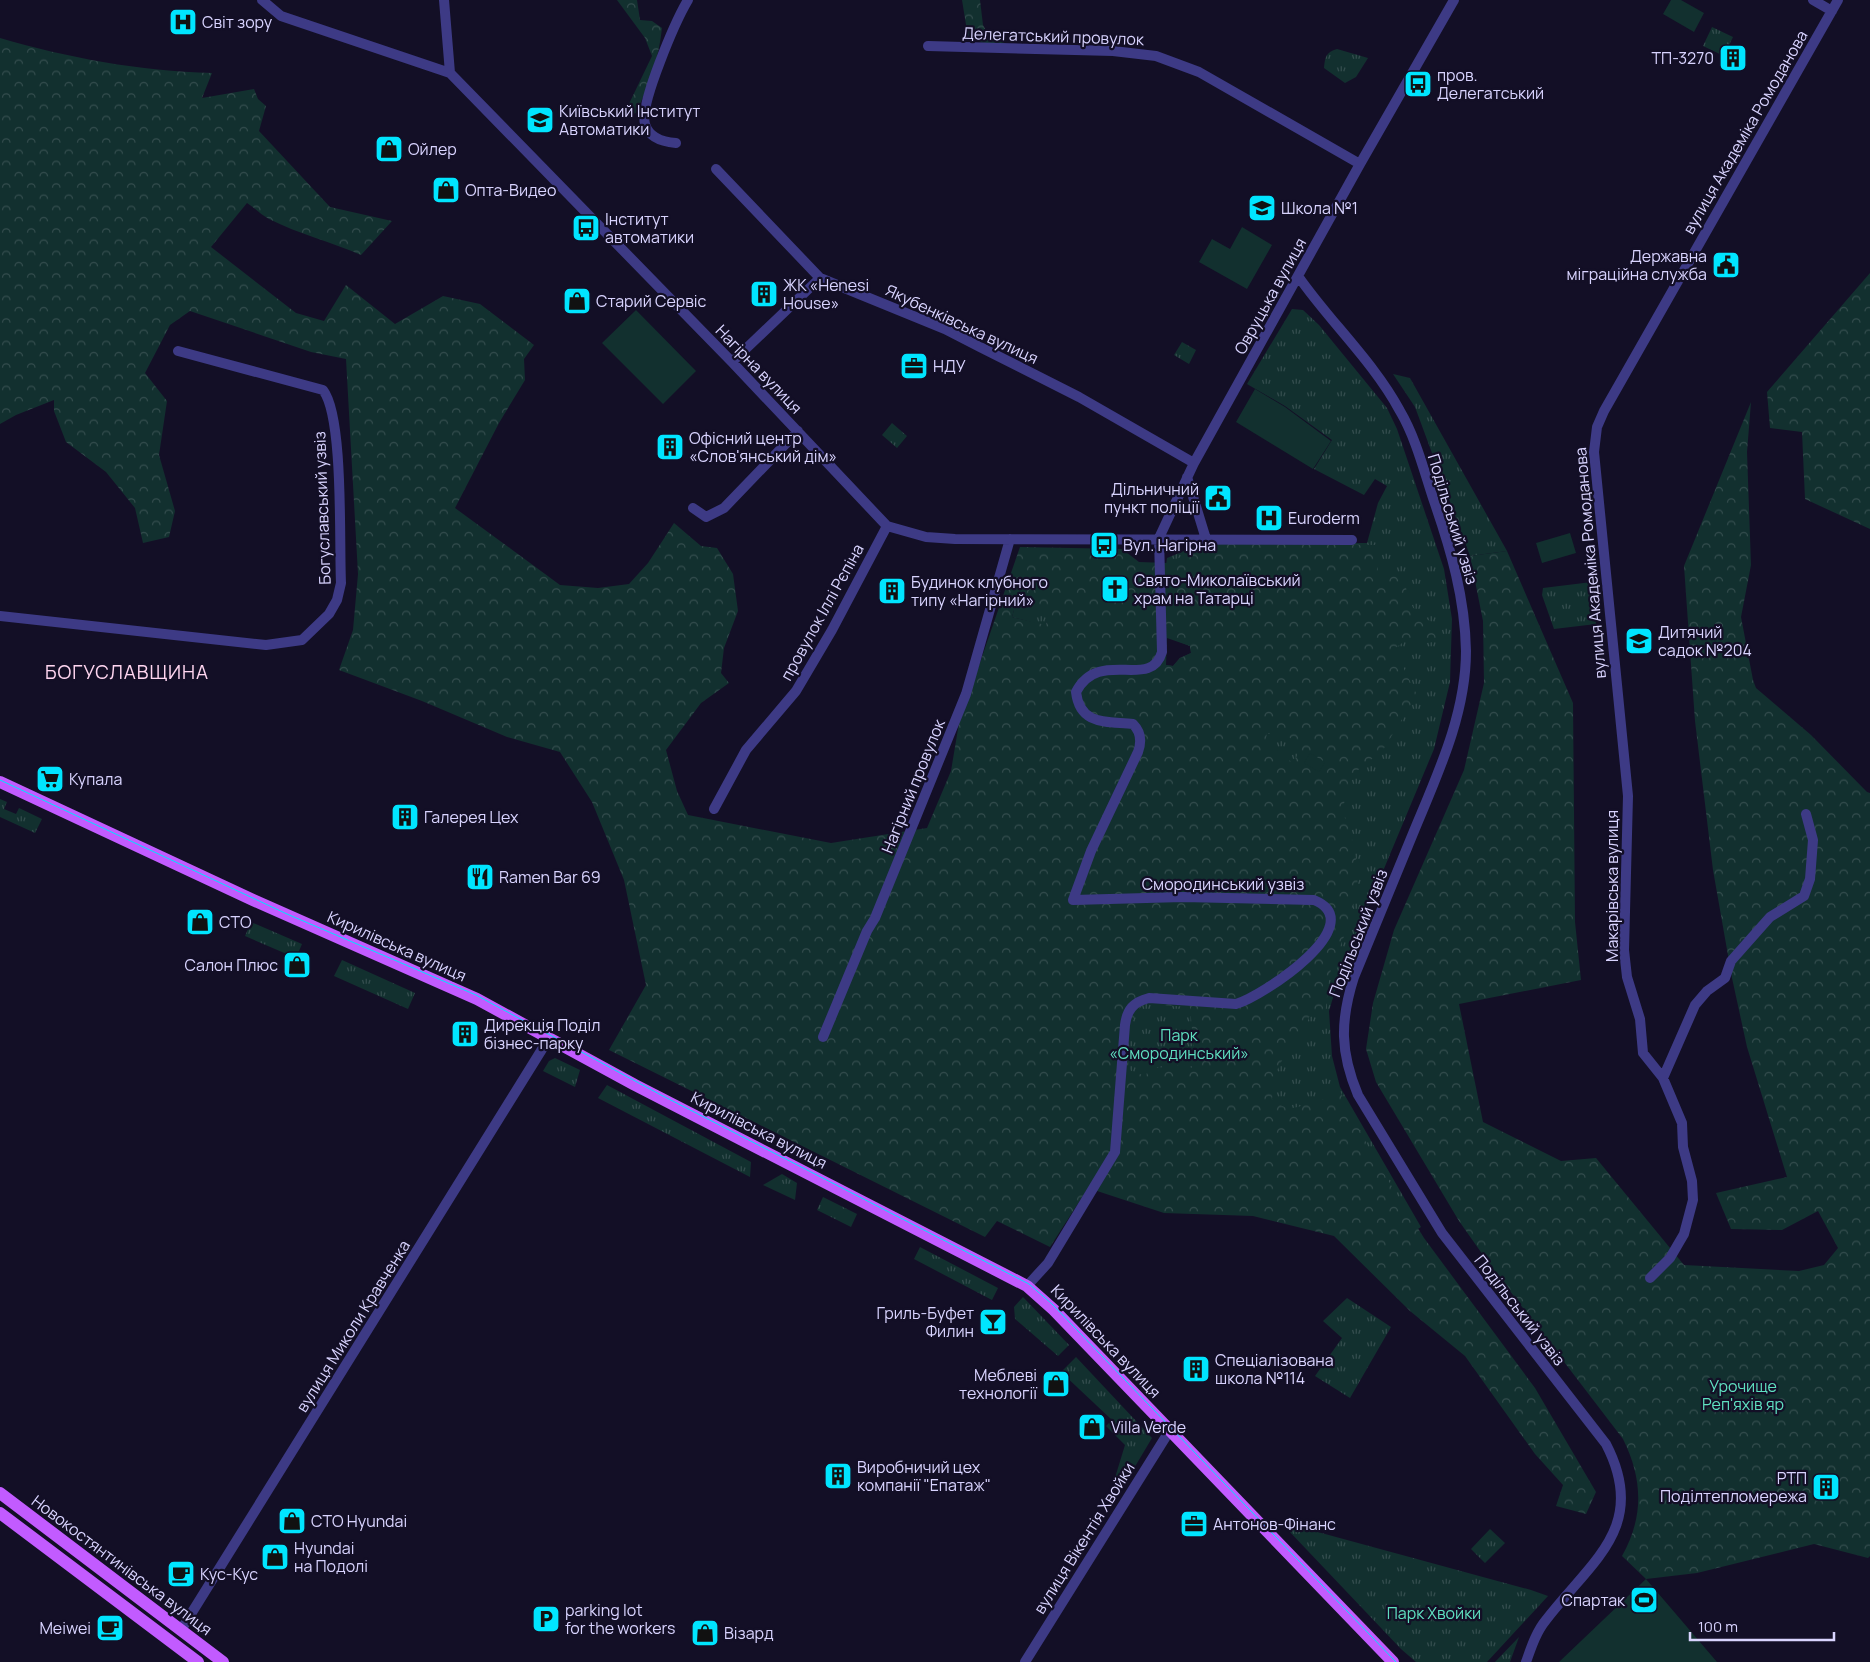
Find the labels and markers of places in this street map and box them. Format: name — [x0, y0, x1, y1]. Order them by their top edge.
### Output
hospital icon: Світ зору — [168, 7, 198, 37]
place label: Світ зору — [202, 11, 273, 33]
building icon: ТП-3270 — [1718, 43, 1748, 73]
place label: ТП-3270 — [1652, 47, 1714, 69]
place label: пров. Делегатський — [1437, 64, 1544, 104]
bus stop icon: пров. Делегатський — [1403, 69, 1433, 99]
place label: Київський Інститут Автоматики — [559, 100, 700, 140]
school or university icon: Київський Інститут Автоматики — [525, 105, 555, 135]
shop icon: Ойлер — [374, 134, 404, 164]
place label: Ойлер — [408, 138, 457, 160]
shop icon: Опта-Видео — [431, 175, 461, 205]
place label: Опта-Видео — [465, 179, 556, 201]
school or university icon: Школа №1 — [1247, 193, 1277, 223]
place label: Школа №1 — [1281, 197, 1358, 219]
place label: Інститут автоматики — [605, 208, 694, 248]
bus stop icon: Інститут автоматики — [571, 213, 601, 243]
place label: Державна міграційна служба — [1566, 245, 1707, 285]
public building icon: Державна міграційна служба — [1711, 250, 1741, 280]
place label: ЖК «Henesi House» — [783, 274, 869, 314]
building icon: ЖК «Henesi House» — [749, 279, 779, 309]
shop icon: Старий Сервіс — [562, 286, 592, 316]
place label: Старий Сервіс — [596, 290, 707, 312]
office icon: НДУ — [899, 351, 929, 381]
place label: НДУ — [933, 355, 966, 377]
place label: Офісний центр «Слов'янський дім» — [689, 427, 837, 467]
building icon: Офісний центр «Слов'янський дім» — [655, 432, 685, 462]
place label: Дільничний пункт поліції — [1104, 478, 1200, 518]
public building icon: Дільничний пункт поліції — [1203, 483, 1233, 513]
hospital icon: Euroderm — [1254, 503, 1284, 533]
place label: Euroderm — [1288, 507, 1360, 529]
bus stop icon: Вул. Нагірна — [1089, 530, 1119, 560]
place label: Вул. Нагірна — [1123, 534, 1216, 556]
place label: Свято-Миколаївський храм на Татарці — [1134, 569, 1301, 609]
place label: Будинок клубного типу «Нагірний» — [911, 571, 1048, 611]
church icon: Свято-Миколаївський храм на Татарці — [1100, 574, 1130, 604]
building icon: Будинок клубного типу «Нагірний» — [877, 576, 907, 606]
place label: Дитячий садок №204 — [1658, 621, 1752, 661]
school or university icon: Дитячий садок №204 — [1624, 626, 1654, 656]
supermarket icon: Купала — [35, 764, 65, 794]
place label: Купала — [69, 768, 122, 790]
building icon: Галерея Цех — [390, 802, 420, 832]
place label: Галерея Цех — [424, 806, 519, 828]
restaurant icon: Ramen Bar 69 — [465, 862, 495, 892]
place label: Ramen Bar 69 — [499, 866, 601, 888]
shop icon: СТО — [185, 907, 215, 937]
place label: СТО — [219, 911, 252, 933]
shop icon: Салон Плюс — [282, 950, 312, 980]
place label: Салон Плюс — [185, 954, 278, 976]
place label: Дирекція Поділ бізнес-парку — [484, 1014, 600, 1054]
building icon: Дирекція Поділ бізнес-парку — [450, 1019, 480, 1049]
place label: Гриль-Буфет Филин — [877, 1302, 974, 1342]
bar icon: Гриль-Буфет Филин — [978, 1307, 1008, 1337]
place label: Спеціалізована школа №114 — [1215, 1349, 1334, 1389]
building icon: Спеціалізована школа №114 — [1181, 1354, 1211, 1384]
place label: Меблеві технології — [959, 1364, 1038, 1404]
shop icon: Меблеві технології — [1041, 1369, 1071, 1399]
shop icon: Villa Verde — [1077, 1412, 1107, 1442]
place label: Villa Verde — [1111, 1416, 1186, 1438]
place label: Виробничий цех компанії "Епатаж" — [857, 1456, 991, 1496]
building icon: Виробничий цех компанії "Епатаж" — [823, 1461, 853, 1491]
place label: РТП Поділтепломережа — [1660, 1467, 1807, 1507]
building icon: РТП Поділтепломережа — [1811, 1472, 1841, 1502]
shop icon: СТО Hyundai — [277, 1506, 307, 1536]
office icon: Антонов-Фінанс — [1179, 1509, 1209, 1539]
place label: СТО Hyundai — [311, 1510, 407, 1532]
place label: Антонов-Фінанс — [1213, 1513, 1336, 1535]
place label: Hyundai на Подолі — [294, 1537, 368, 1577]
shop icon: Hyundai на Подолі — [260, 1542, 290, 1572]
cafe icon: Кус-Кус — [166, 1559, 196, 1589]
place label: Кус-Кус — [200, 1563, 258, 1585]
sports icon: Спартак — [1629, 1585, 1659, 1615]
place label: Спартак — [1561, 1589, 1626, 1611]
place label: parking lot for the workers — [565, 1599, 675, 1639]
parking icon: parking lot for the workers — [531, 1604, 561, 1634]
cafe icon: Meiwei — [95, 1613, 125, 1643]
place label: Meiwei — [39, 1617, 91, 1639]
shop icon: Візард — [690, 1618, 720, 1648]
place label: Візард — [724, 1622, 774, 1644]

